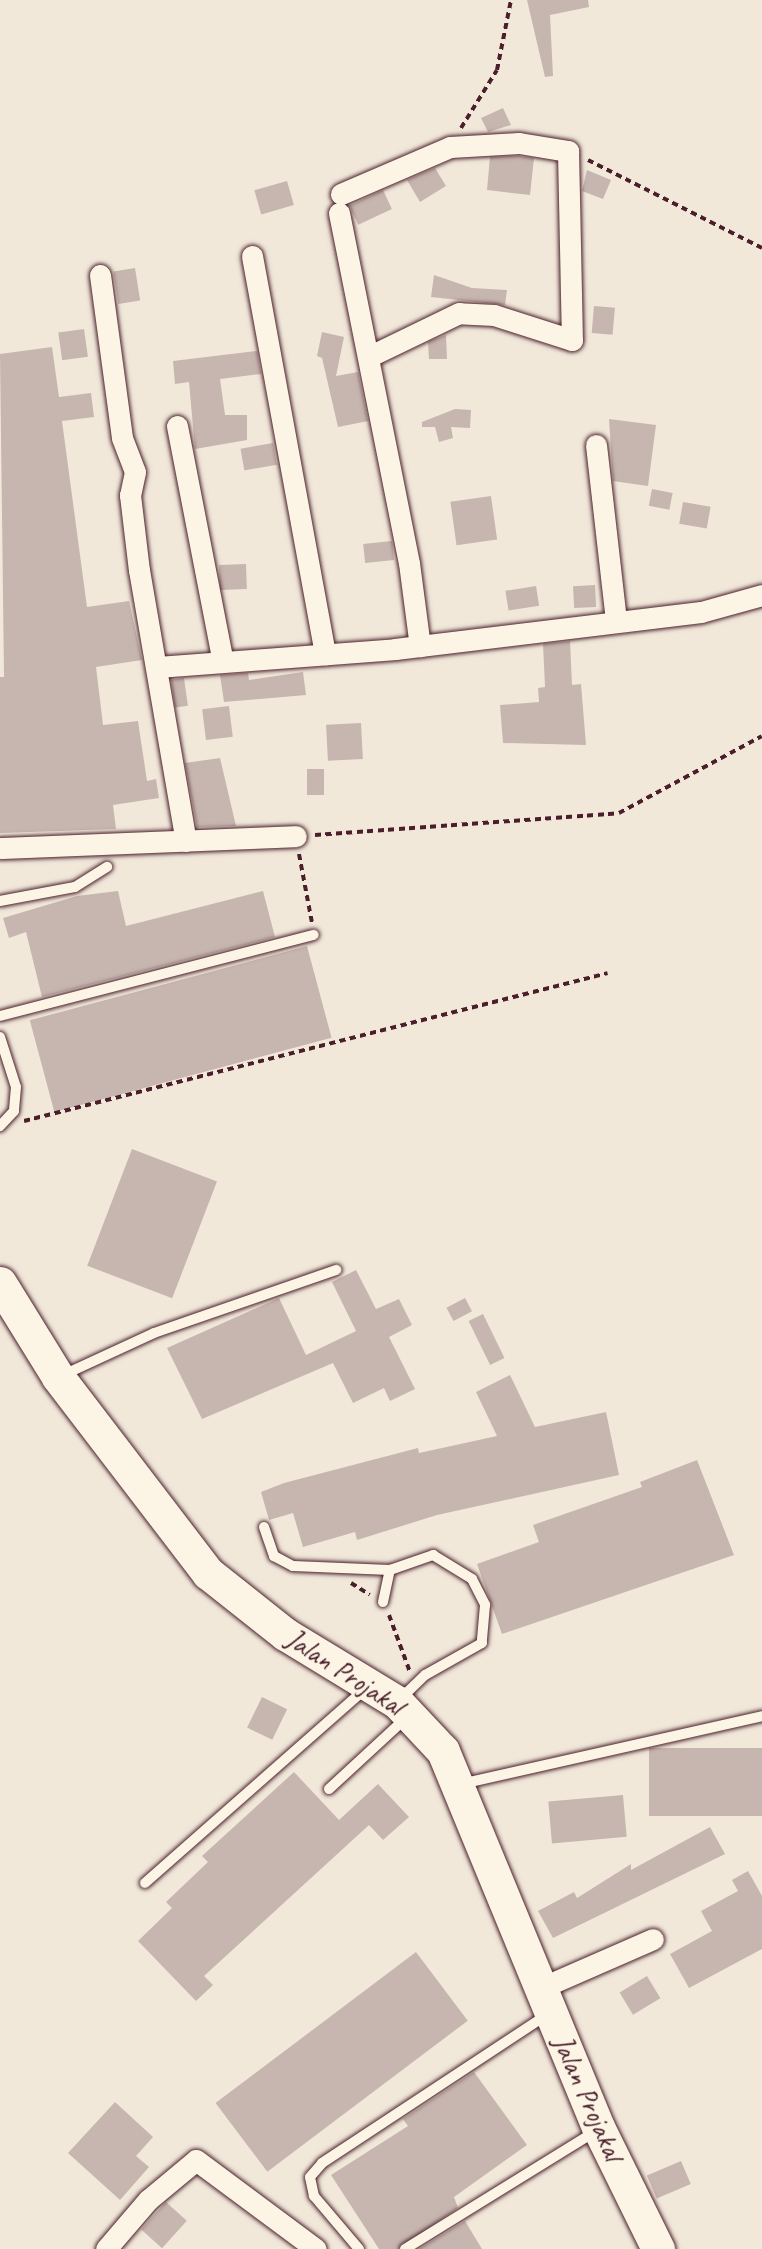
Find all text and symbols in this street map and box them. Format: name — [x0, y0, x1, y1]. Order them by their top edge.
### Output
street label: Jalan Projakal — [280, 1622, 410, 1722]
street label: Jalan Projakal — [546, 2031, 630, 2165]

